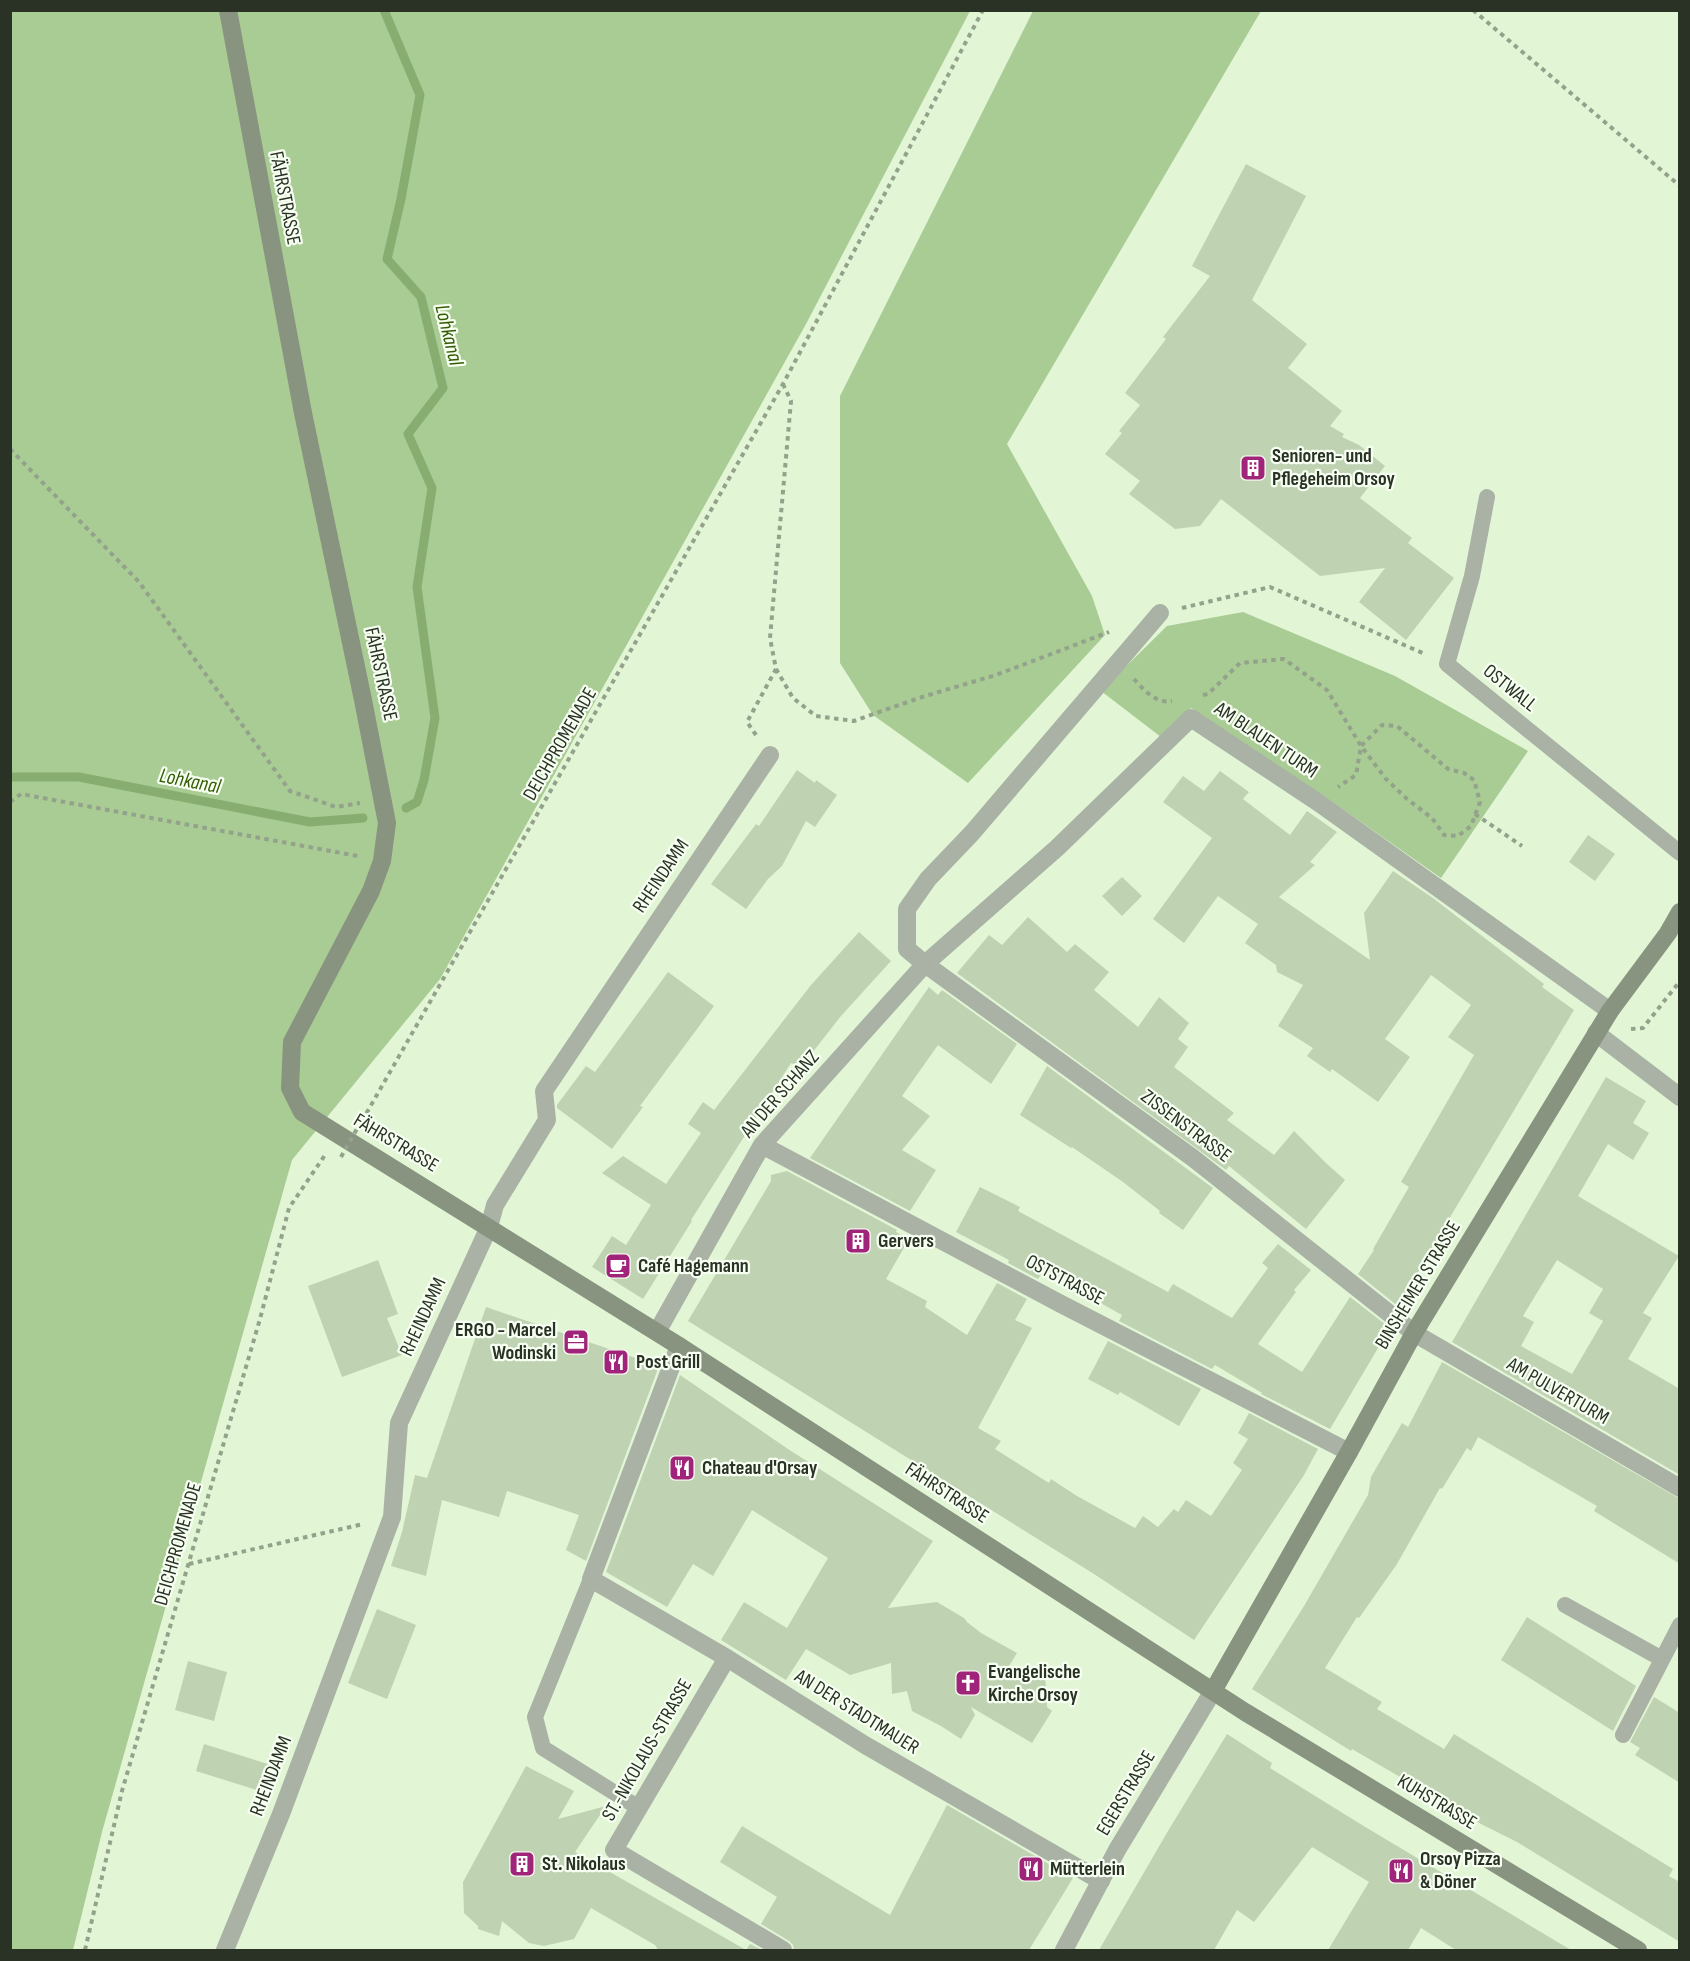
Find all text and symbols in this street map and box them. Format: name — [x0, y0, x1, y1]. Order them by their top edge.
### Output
street label: FÄHRSTRASSE — [264, 149, 306, 247]
water label: Lohkanal — [429, 302, 469, 369]
place label: Senioren- und Pflegeheim Orsoy — [1272, 444, 1396, 491]
building icon: Senioren- und Pflegeheim Orsoy — [1238, 453, 1268, 483]
street label: FÄHRSTRASSE — [359, 625, 403, 723]
street label: OSTWALL — [1478, 659, 1542, 717]
street label: DEICHPROMENADE — [518, 683, 602, 805]
street label: AM BLAUEN TURM — [1209, 696, 1322, 783]
water label: Lohkanal — [157, 763, 224, 799]
street label: RHEINDAMM — [628, 835, 694, 917]
street label: AN DER SCHANZ — [735, 1045, 824, 1143]
street label: ZISSENSTRASSE — [1136, 1084, 1236, 1168]
street label: FÄHRSTRASSE — [349, 1108, 443, 1178]
street label: BINSHEIMER STRASSE — [1370, 1216, 1466, 1354]
building icon: Gervers — [843, 1226, 873, 1256]
place label: Gervers — [878, 1229, 934, 1253]
street label: OSTSTRASSE — [1022, 1249, 1108, 1311]
cafe icon: Café Hagemann — [603, 1251, 633, 1281]
place label: Café Hagemann — [638, 1254, 749, 1278]
street label: RHEINDAMM — [394, 1274, 452, 1360]
place label: ERGO - Marcel Wodinski — [455, 1318, 556, 1365]
office icon: ERGO - Marcel Wodinski — [561, 1327, 591, 1357]
restaurant icon: Post Grill — [601, 1347, 631, 1377]
place label: Post Grill — [636, 1350, 700, 1374]
street label: AM PULVERTURM — [1502, 1352, 1613, 1430]
restaurant icon: Chateau d'Orsay — [667, 1453, 697, 1483]
place label: Chateau d'Orsay — [702, 1456, 818, 1480]
street label: FÄHRSTRASSE — [901, 1457, 993, 1529]
street label: DEICHPROMENADE — [149, 1480, 207, 1608]
place label: Evangelische Kirche Orsoy — [988, 1660, 1081, 1707]
street label: AN DER STADTMAUER — [790, 1664, 924, 1760]
church icon: Evangelische Kirche Orsoy — [953, 1668, 983, 1698]
street label: ST.-NIKOLAUS-STRASSE — [597, 1675, 697, 1825]
street label: RHEINDAMM — [245, 1733, 297, 1819]
street label: EGERSTRASSE — [1091, 1746, 1161, 1840]
street label: KUHSTRASSE — [1393, 1769, 1481, 1835]
place label: Orsoy Pizza & Döner — [1420, 1847, 1501, 1894]
building icon: St. Nikolaus — [507, 1849, 537, 1879]
place label: St. Nikolaus — [542, 1852, 626, 1876]
restaurant icon: Mütterlein — [1016, 1854, 1046, 1884]
restaurant icon: Orsoy Pizza & Döner — [1386, 1856, 1416, 1886]
place label: Mütterlein — [1050, 1857, 1125, 1881]

